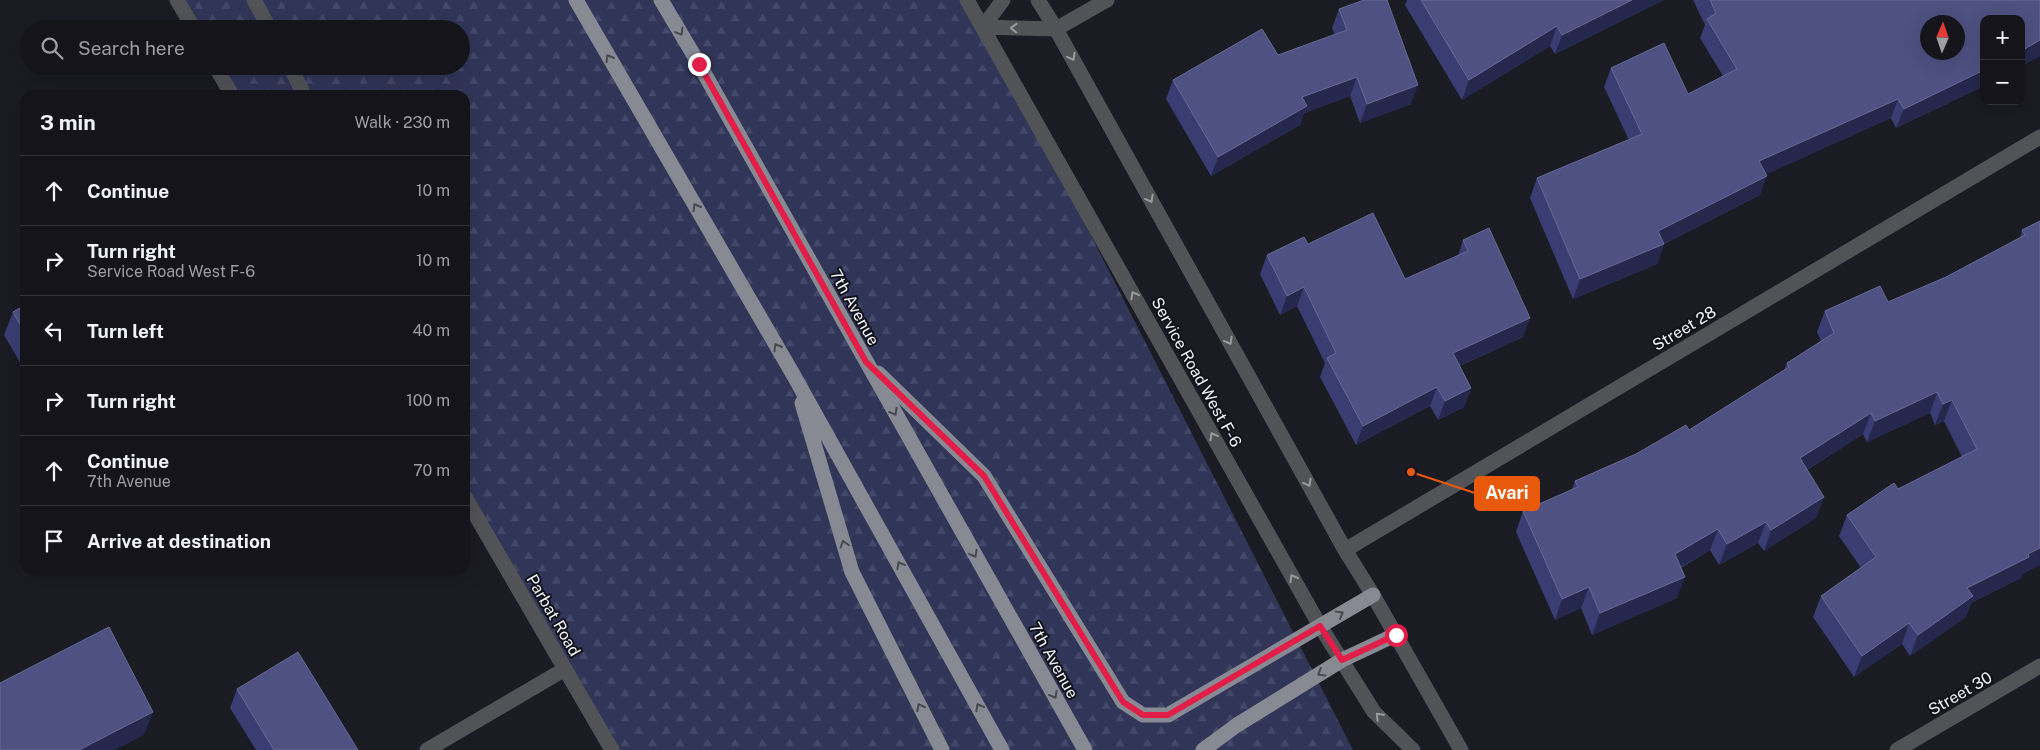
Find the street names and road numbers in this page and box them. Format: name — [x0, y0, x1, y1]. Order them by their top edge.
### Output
street label: 7th Avenue — [826, 266, 883, 349]
street label: Service Road West F-6 — [1147, 294, 1246, 450]
street label: Street 28 — [1649, 302, 1719, 355]
street label: Parbat Road — [523, 571, 585, 659]
street label: 7th Avenue — [1025, 619, 1082, 702]
street label: Street 30 — [1925, 668, 1996, 719]

